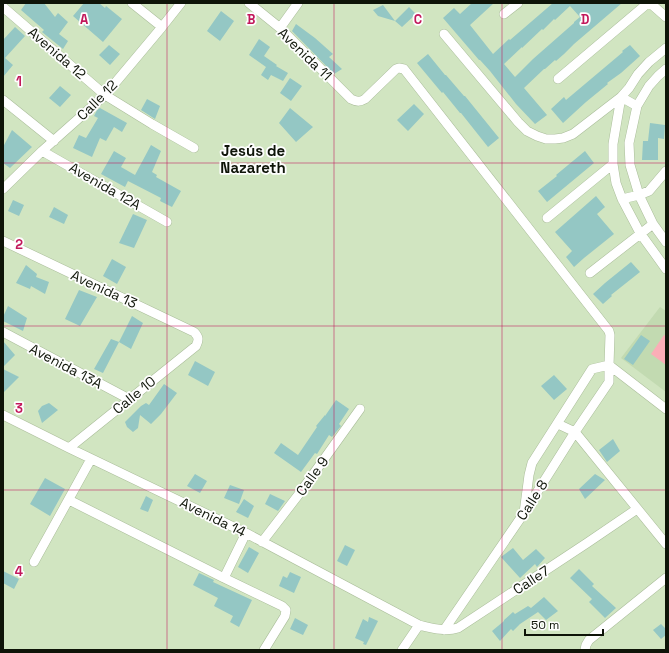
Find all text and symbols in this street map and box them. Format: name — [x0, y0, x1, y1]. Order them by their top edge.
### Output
text: A — [80, 11, 89, 28]
text: B — [247, 11, 256, 28]
text: C — [414, 11, 422, 28]
text: D — [581, 11, 590, 28]
street label: Avenida 12 — [24, 23, 90, 83]
street label: Avenida 11 — [274, 24, 336, 84]
text: 1 — [16, 73, 22, 90]
street label: Calle 12 — [73, 76, 121, 124]
district label: Jesús de Nazareth — [220, 141, 286, 177]
street label: Avenida 12A — [66, 158, 144, 214]
text: 2 — [15, 236, 23, 253]
street label: Avenida 13 — [68, 266, 140, 312]
street label: Avenida 13A — [26, 339, 106, 393]
street label: Calle 10 — [109, 372, 159, 418]
text: 3 — [15, 400, 23, 417]
street label: Calle 9 — [292, 453, 332, 499]
street label: Calle 8 — [512, 476, 552, 524]
street label: Avenida 14 — [177, 493, 249, 541]
street label: Calle7 — [509, 561, 553, 598]
text: 4 — [15, 563, 23, 580]
scale bar — [525, 611, 603, 637]
text: 50 m — [531, 617, 559, 633]

